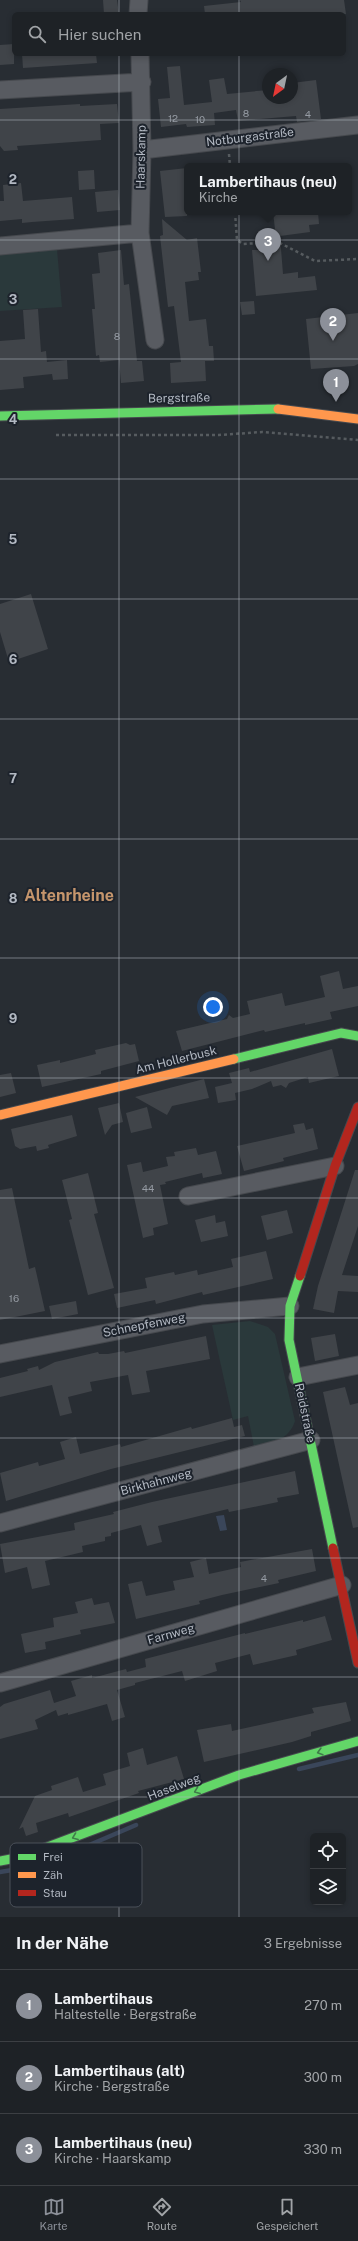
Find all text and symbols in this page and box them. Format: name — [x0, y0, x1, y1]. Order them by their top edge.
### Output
search box — [12, 12, 346, 56]
icon: search — [26, 23, 48, 45]
text: Hier suchen — [58, 26, 141, 43]
north arrow — [262, 68, 298, 104]
house number: 8 — [243, 107, 249, 119]
house number: 4 — [305, 108, 311, 120]
house number: 12 — [168, 112, 178, 124]
house number: 10 — [195, 113, 205, 125]
street label: Haarskamp — [133, 125, 149, 189]
street label: Notburgastraße — [205, 125, 295, 149]
popup — [184, 163, 352, 215]
text: 2 — [9, 172, 17, 187]
text: Lambertihaus (neu) — [199, 173, 337, 190]
text: Kirche — [199, 190, 238, 205]
pin: 3 — [255, 228, 281, 261]
text: 3 — [9, 292, 18, 307]
pin: 2 — [320, 308, 346, 341]
house number: 8 — [114, 330, 120, 342]
pin: 1 — [323, 369, 349, 402]
street label: Bergstraße — [148, 390, 210, 406]
text: 4 — [9, 412, 18, 427]
text: 5 — [9, 532, 18, 547]
text: 6 — [9, 652, 18, 667]
text: 7 — [9, 771, 17, 786]
district label: Altenrheine — [24, 886, 114, 905]
text: 8 — [9, 891, 18, 906]
your location — [203, 997, 223, 1017]
text: 9 — [9, 1011, 17, 1026]
street label: Am Hollerbusk — [134, 1043, 218, 1077]
house number: 44 — [142, 1182, 154, 1194]
house number: 16 — [9, 1292, 19, 1304]
street label: Schnepfenweg — [102, 1310, 186, 1340]
street label: Reidstraße — [292, 1382, 318, 1444]
street label: Birkhahnweg — [119, 1466, 193, 1498]
house number: 4 — [261, 1572, 267, 1584]
street label: Farnweg — [146, 1621, 196, 1647]
one-way arrow — [317, 1747, 324, 1756]
street label: Haselweg — [146, 1771, 202, 1803]
one-way arrow — [193, 1786, 200, 1794]
one-way arrow — [71, 1832, 78, 1840]
map controls — [310, 1833, 346, 1905]
button: locate — [310, 1833, 346, 1869]
legend — [10, 1843, 142, 1907]
text: Frei — [43, 1851, 63, 1863]
text: Zäh — [43, 1869, 63, 1881]
button: layers — [310, 1869, 346, 1905]
text: Stau — [43, 1887, 67, 1899]
text: In der Nähe — [16, 1933, 109, 1953]
text: 3 Ergebnisse — [264, 1936, 342, 1951]
text: Lambertihaus — [54, 1990, 153, 2007]
text: 1 — [26, 1998, 32, 2013]
text: 270 m — [304, 1998, 342, 2013]
text: Haltestelle · Bergstraße — [54, 2007, 197, 2022]
text: Lambertihaus (alt) — [54, 2062, 185, 2079]
text: 2 — [25, 2070, 33, 2085]
text: 300 m — [304, 2070, 342, 2085]
text: Kirche · Bergstraße — [54, 2079, 170, 2094]
text: Lambertihaus (neu) — [54, 2134, 193, 2151]
text: 3 — [25, 2142, 33, 2157]
text: 330 m — [303, 2142, 342, 2157]
text: Kirche · Haarskamp — [54, 2151, 171, 2166]
tab: Karte — [40, 2196, 68, 2232]
tab: Route — [147, 2196, 177, 2232]
tab: Gespeichert — [256, 2196, 318, 2232]

